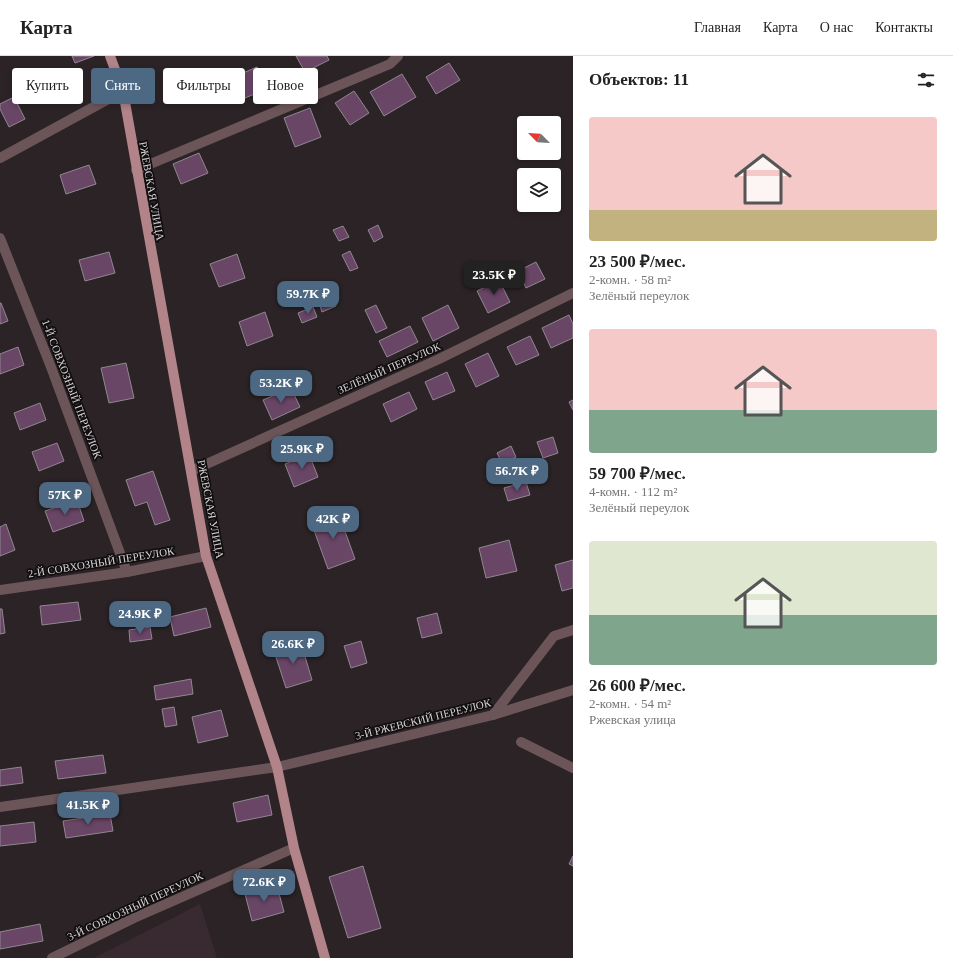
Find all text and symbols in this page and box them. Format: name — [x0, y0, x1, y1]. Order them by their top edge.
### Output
text: Карта — [20, 17, 72, 38]
text: Главная — [694, 20, 741, 35]
text: Карта — [763, 20, 798, 35]
text: О нас — [820, 20, 853, 35]
text: Контакты — [875, 20, 933, 35]
chip: Купить — [12, 68, 83, 104]
chip: Снять — [91, 68, 155, 104]
chip: Фильтры — [163, 68, 245, 104]
chip: Новое — [253, 68, 318, 104]
icon: filters — [915, 69, 937, 91]
text: Объектов: 11 — [589, 70, 689, 89]
north arrow — [517, 116, 561, 160]
map controls — [517, 116, 561, 212]
street label: РЖЕВСКАЯ УЛИЦА — [137, 141, 167, 241]
icon: home — [727, 143, 799, 215]
button: layers — [517, 168, 561, 212]
text: 23 500 ₽/мес. — [589, 252, 686, 271]
pin: 23.5K ₽ — [457, 262, 531, 296]
text: 23.5K ₽ — [472, 267, 516, 282]
text: 2-комн. · 58 m² — [589, 272, 671, 287]
pin: 59.7K ₽ — [271, 281, 345, 315]
text: 59.7K ₽ — [286, 286, 330, 301]
text: Зелёный переулок — [589, 288, 689, 303]
street label: 1-Й СОВХОЗНЫЙ ПЕРЕУЛОК — [40, 318, 104, 461]
street label: ЗЕЛЁНЫЙ ПЕРЕУЛОК — [336, 340, 443, 396]
icon: home — [727, 355, 799, 427]
pin: 53.2K ₽ — [244, 370, 318, 404]
text: 53.2K ₽ — [259, 375, 303, 390]
pin: 25.9K ₽ — [265, 436, 339, 470]
text: 25.9K ₽ — [280, 441, 324, 456]
pin: 56.7K ₽ — [480, 458, 554, 492]
street label: РЖЕВСКАЯ УЛИЦА — [196, 459, 226, 559]
text: 56.7K ₽ — [495, 463, 539, 478]
text: 59 700 ₽/мес. — [589, 464, 686, 483]
pin: 57K ₽ — [37, 482, 93, 516]
text: 4-комн. · 112 m² — [589, 484, 677, 499]
text: 57K ₽ — [48, 487, 82, 502]
text: Зелёный переулок — [589, 500, 689, 515]
pin: 42K ₽ — [305, 506, 361, 540]
text: 42K ₽ — [316, 511, 350, 526]
street label: 2-Й СОВХОЗНЫЙ ПЕРЕУЛОК — [27, 544, 176, 580]
icon: home — [727, 567, 799, 639]
pin: 24.9K ₽ — [103, 601, 177, 635]
text: 24.9K ₽ — [118, 606, 162, 621]
pin: 26.6K ₽ — [256, 631, 330, 665]
text: 26.6K ₽ — [271, 636, 315, 651]
text: 26 600 ₽/мес. — [589, 676, 686, 695]
street label: 3-Й РЖЕВСКИЙ ПЕРЕУЛОК — [354, 696, 493, 742]
text: 2-комн. · 54 m² — [589, 696, 671, 711]
text: Ржевская улица — [589, 712, 676, 727]
pin: 41.5K ₽ — [51, 792, 125, 826]
text: 41.5K ₽ — [66, 797, 110, 812]
street label: 3-Й СОВХОЗНЫЙ ПЕРЕУЛОК — [65, 869, 205, 943]
pin: 72.6K ₽ — [227, 869, 301, 903]
text: 72.6K ₽ — [242, 874, 286, 889]

